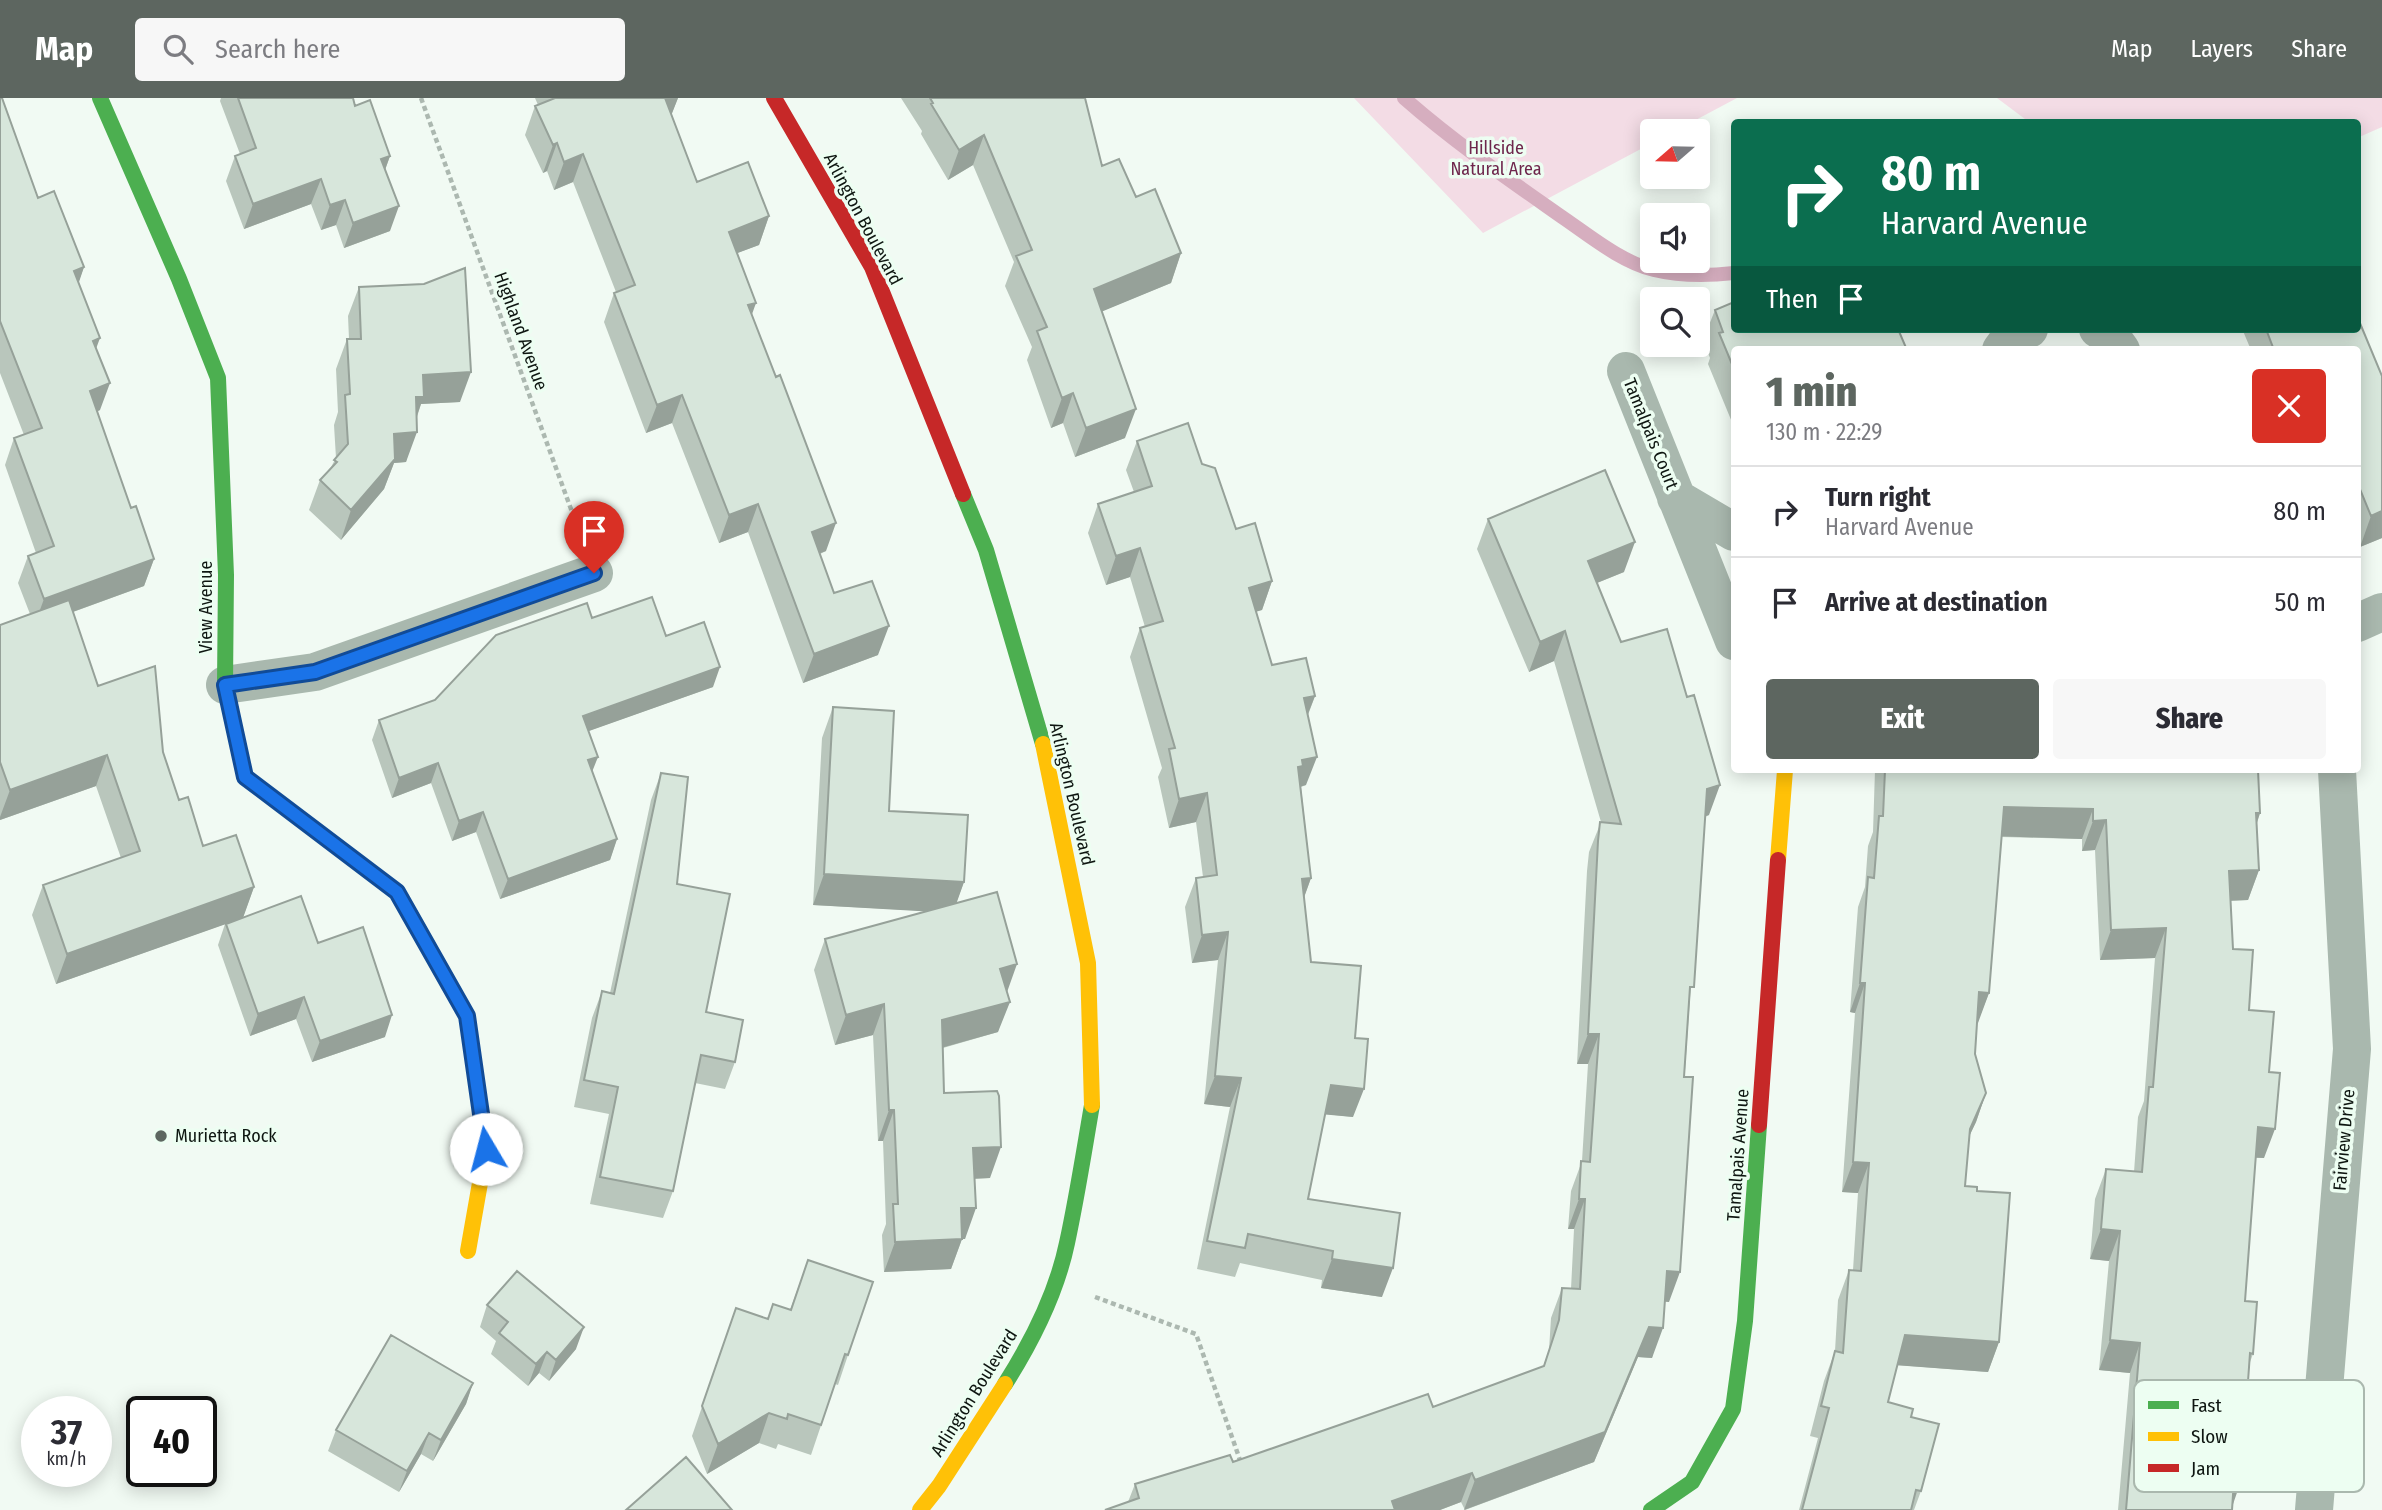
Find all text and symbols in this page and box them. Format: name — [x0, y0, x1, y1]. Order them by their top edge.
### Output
search box — [135, 18, 625, 81]
text: Map — [35, 29, 93, 69]
icon: search — [159, 30, 197, 68]
text: Search here — [215, 34, 340, 65]
text: Map — [2111, 35, 2153, 63]
text: Layers — [2191, 35, 2253, 63]
text: Share — [2291, 35, 2347, 63]
north arrow — [1640, 119, 1710, 189]
map controls — [1640, 119, 1710, 357]
park label: Hillside Natural Area — [1450, 137, 1542, 180]
text: 80 m — [1881, 144, 1981, 203]
icon: right — [1766, 147, 1857, 238]
street label: Arlington Boulevard — [819, 149, 907, 289]
button: sound — [1640, 203, 1710, 273]
text: Harvard Avenue — [1881, 204, 2088, 242]
street label: Highland Avenue — [489, 269, 553, 393]
icon: arrive — [1832, 280, 1870, 318]
text: Then — [1766, 284, 1818, 315]
button: search — [1640, 287, 1710, 357]
text: 1 min — [1766, 367, 1857, 417]
button: close — [2252, 369, 2326, 443]
street label: Tamalpais Court — [1619, 375, 1683, 493]
text: 130 m · 22:29 — [1766, 418, 1882, 446]
text: Turn right — [1825, 482, 1931, 513]
icon: right — [1766, 493, 1804, 531]
text: 80 m — [2273, 496, 2326, 527]
pin — [564, 501, 624, 573]
icon: arrive — [575, 512, 613, 550]
text: Harvard Avenue — [1825, 513, 1974, 541]
street label: View Avenue — [195, 561, 217, 653]
icon: arrive — [1766, 584, 1804, 622]
text: Arrive at destination — [1825, 587, 2048, 618]
text: 50 m — [2274, 587, 2326, 618]
button: Exit — [1766, 679, 2039, 759]
button: Share — [2053, 679, 2326, 759]
street label: Arlington Boulevard — [1045, 720, 1099, 868]
street label: Tamalpais Avenue — [1722, 1088, 1754, 1222]
street label: Fairview Drive — [2329, 1088, 2359, 1192]
position arrow — [449, 1112, 523, 1186]
place label: Murietta Rock — [175, 1125, 277, 1147]
marker: Murietta Rock — [153, 1128, 169, 1144]
street label: Arlington Boulevard — [926, 1325, 1022, 1461]
legend — [2134, 1380, 2364, 1492]
text: Fast — [2191, 1394, 2222, 1417]
speed limit sign: 40 — [126, 1396, 217, 1487]
text: 37 — [51, 1411, 82, 1453]
text: Slow — [2191, 1425, 2228, 1448]
text: km/h — [46, 1448, 87, 1470]
text: Jam — [2191, 1457, 2220, 1480]

